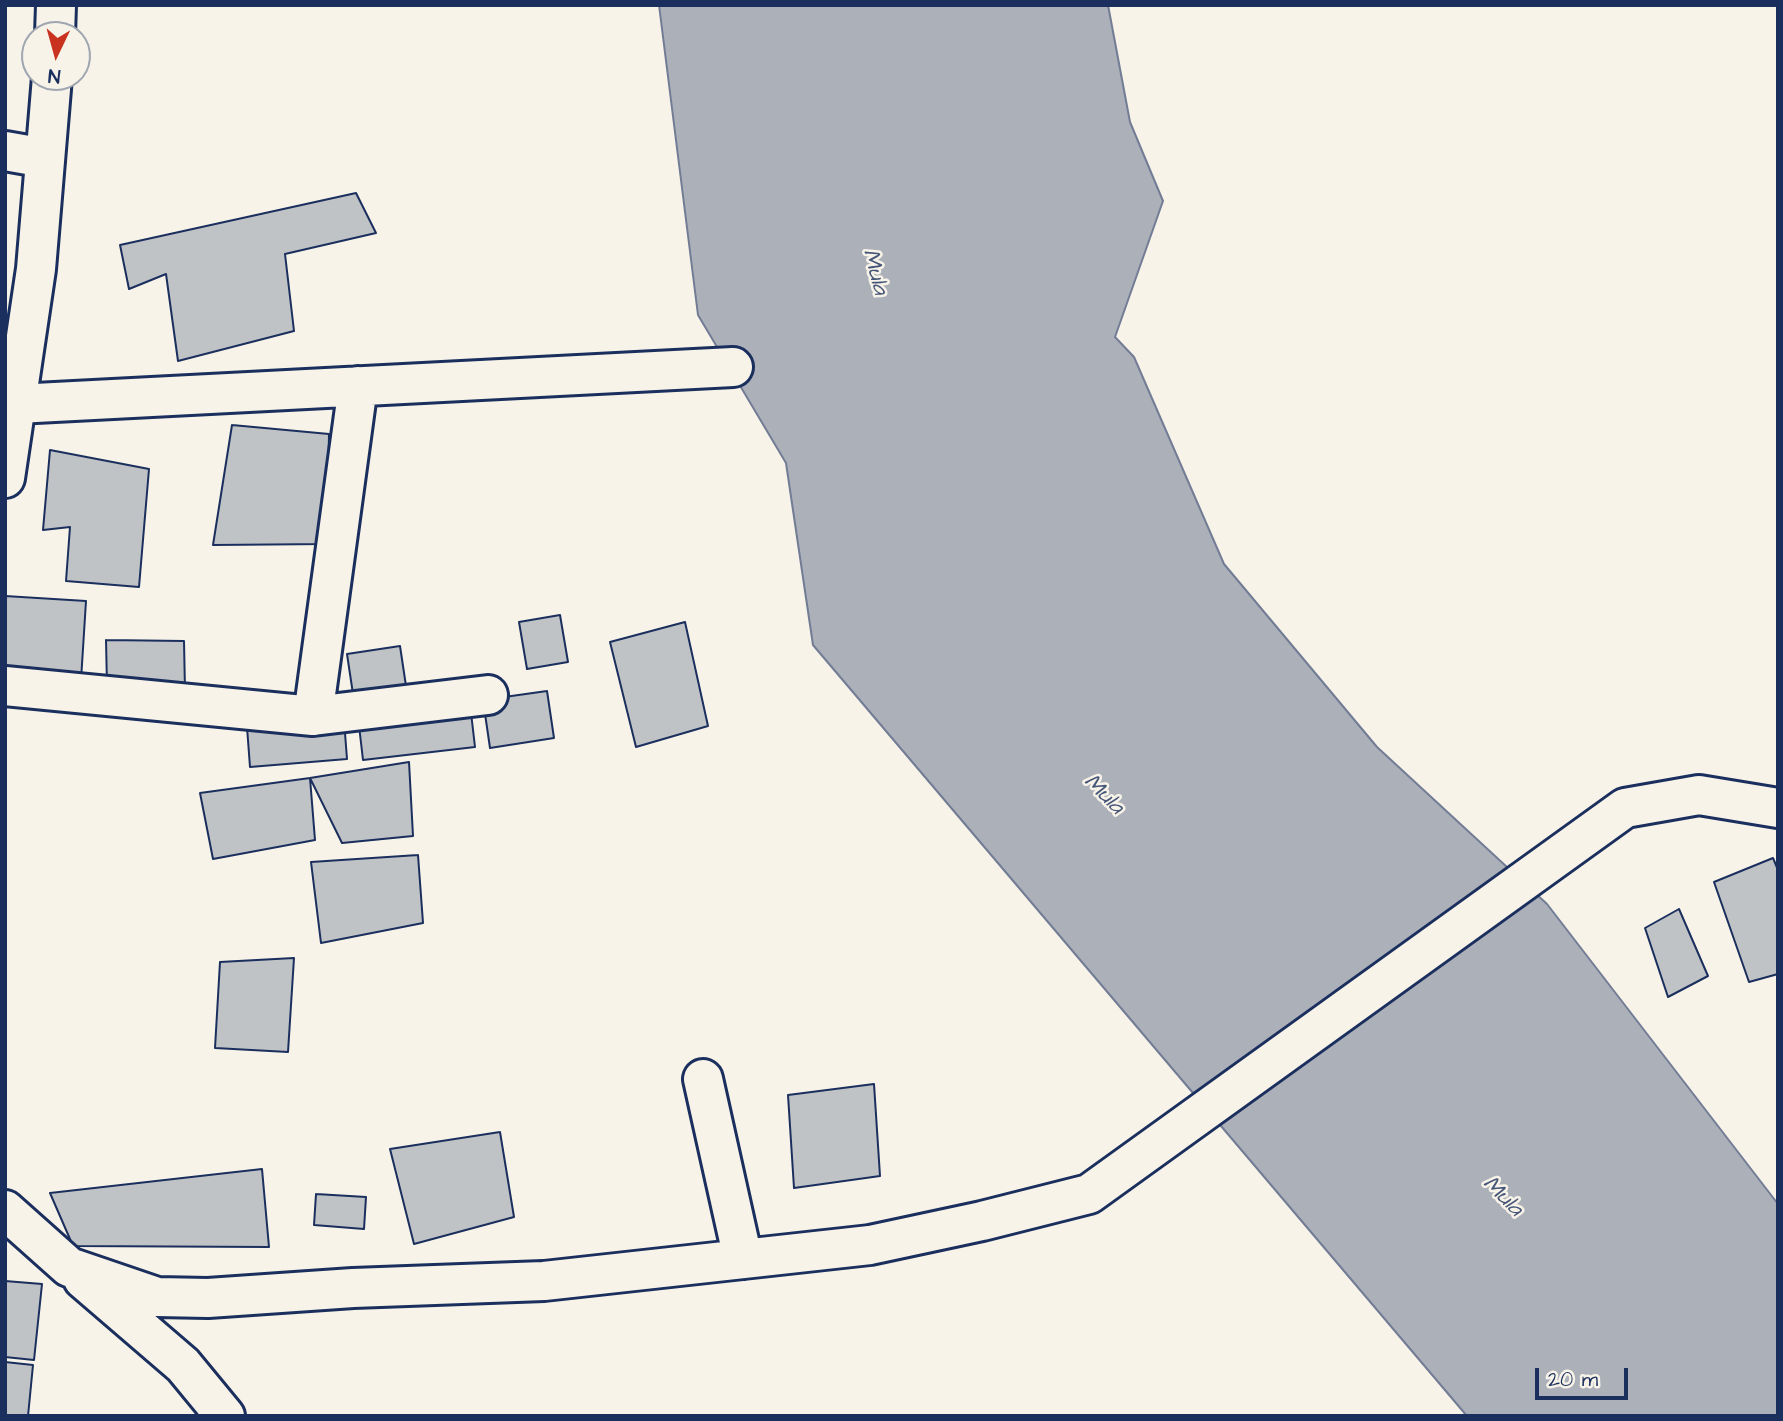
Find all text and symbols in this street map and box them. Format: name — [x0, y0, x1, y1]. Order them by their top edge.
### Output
north arrow — [21, 21, 91, 91]
text: N — [47, 61, 61, 89]
water label: Mula — [855, 246, 893, 298]
water label: Mula — [1077, 769, 1129, 821]
water label: Mula — [1476, 1171, 1528, 1223]
scale bar — [1538, 1354, 1631, 1398]
text: 20 m — [1548, 1365, 1598, 1394]

